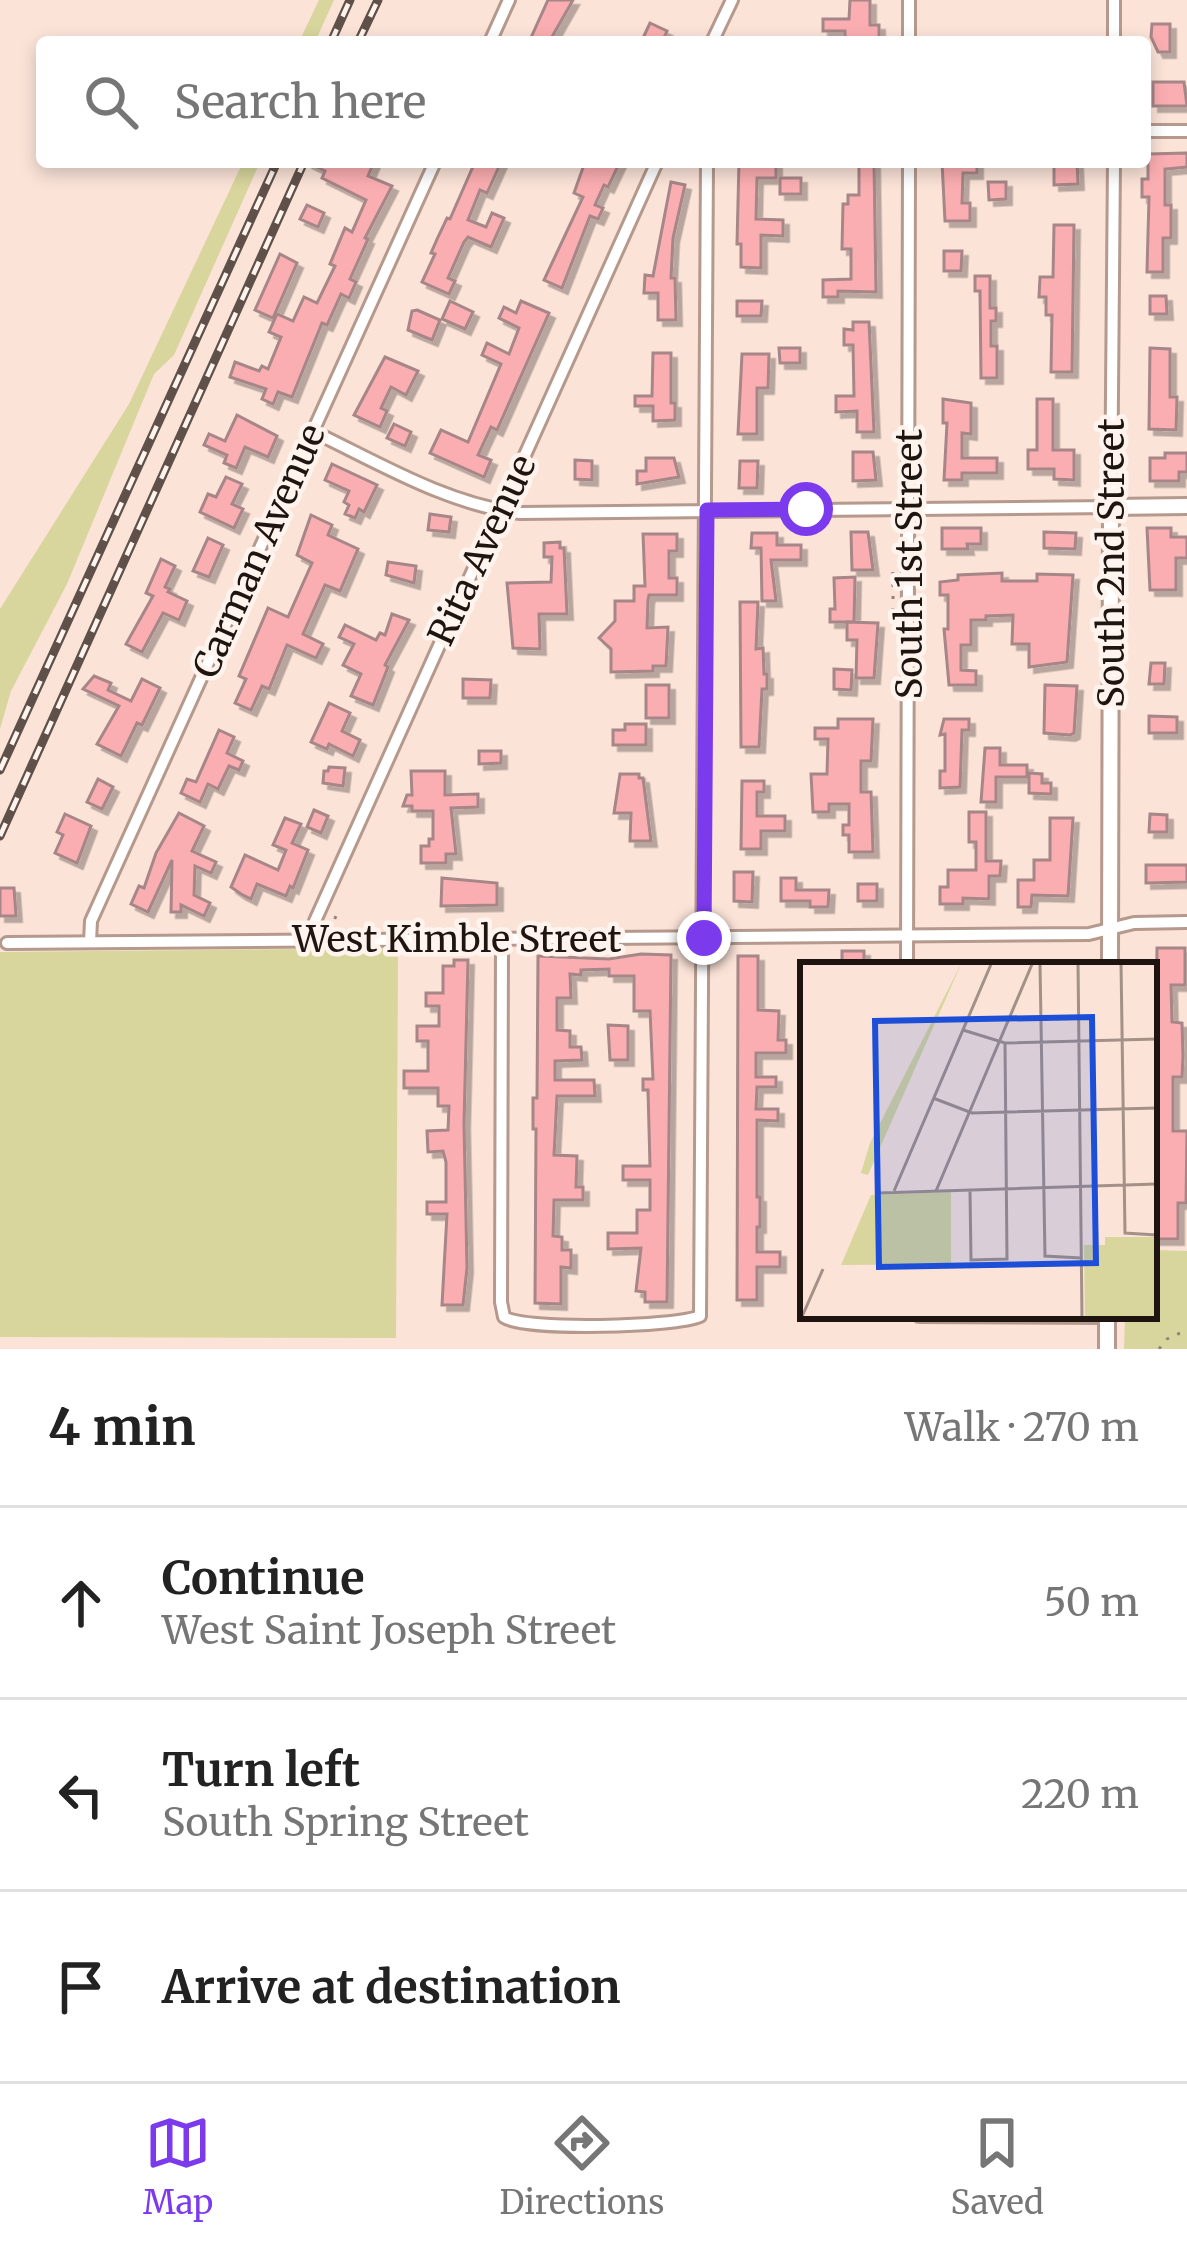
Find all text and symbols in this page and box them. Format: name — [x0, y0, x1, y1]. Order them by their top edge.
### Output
search box — [36, 36, 1151, 168]
icon: search — [78, 69, 144, 135]
text: Search here — [174, 74, 426, 130]
street label: Carman Avenue — [183, 417, 335, 685]
street label: South 2nd Street — [1089, 418, 1134, 708]
street label: South 1st Street — [887, 429, 932, 699]
street label: Rita Avenue — [418, 448, 546, 652]
route start — [779, 482, 833, 536]
route end — [677, 911, 731, 965]
street label: West Kimble Street — [291, 917, 622, 962]
inset map — [800, 962, 1157, 1319]
text: 4 min — [48, 1395, 196, 1459]
text: Walk · 270 m — [905, 1403, 1139, 1452]
text: Continue — [162, 1550, 364, 1606]
icon: ahead — [48, 1570, 114, 1636]
text: 50 m — [1044, 1578, 1139, 1627]
text: West Saint Joseph Street — [162, 1606, 616, 1655]
text: Turn left — [162, 1742, 360, 1798]
icon: left — [48, 1762, 114, 1828]
text: 220 m — [1021, 1770, 1139, 1819]
text: South Spring Street — [162, 1798, 529, 1847]
icon: arrive — [48, 1954, 114, 2020]
text: Arrive at destination — [162, 1959, 620, 2015]
tab: Map — [143, 2110, 213, 2223]
tab: Directions — [499, 2110, 664, 2223]
tab: Saved — [950, 2110, 1044, 2223]

